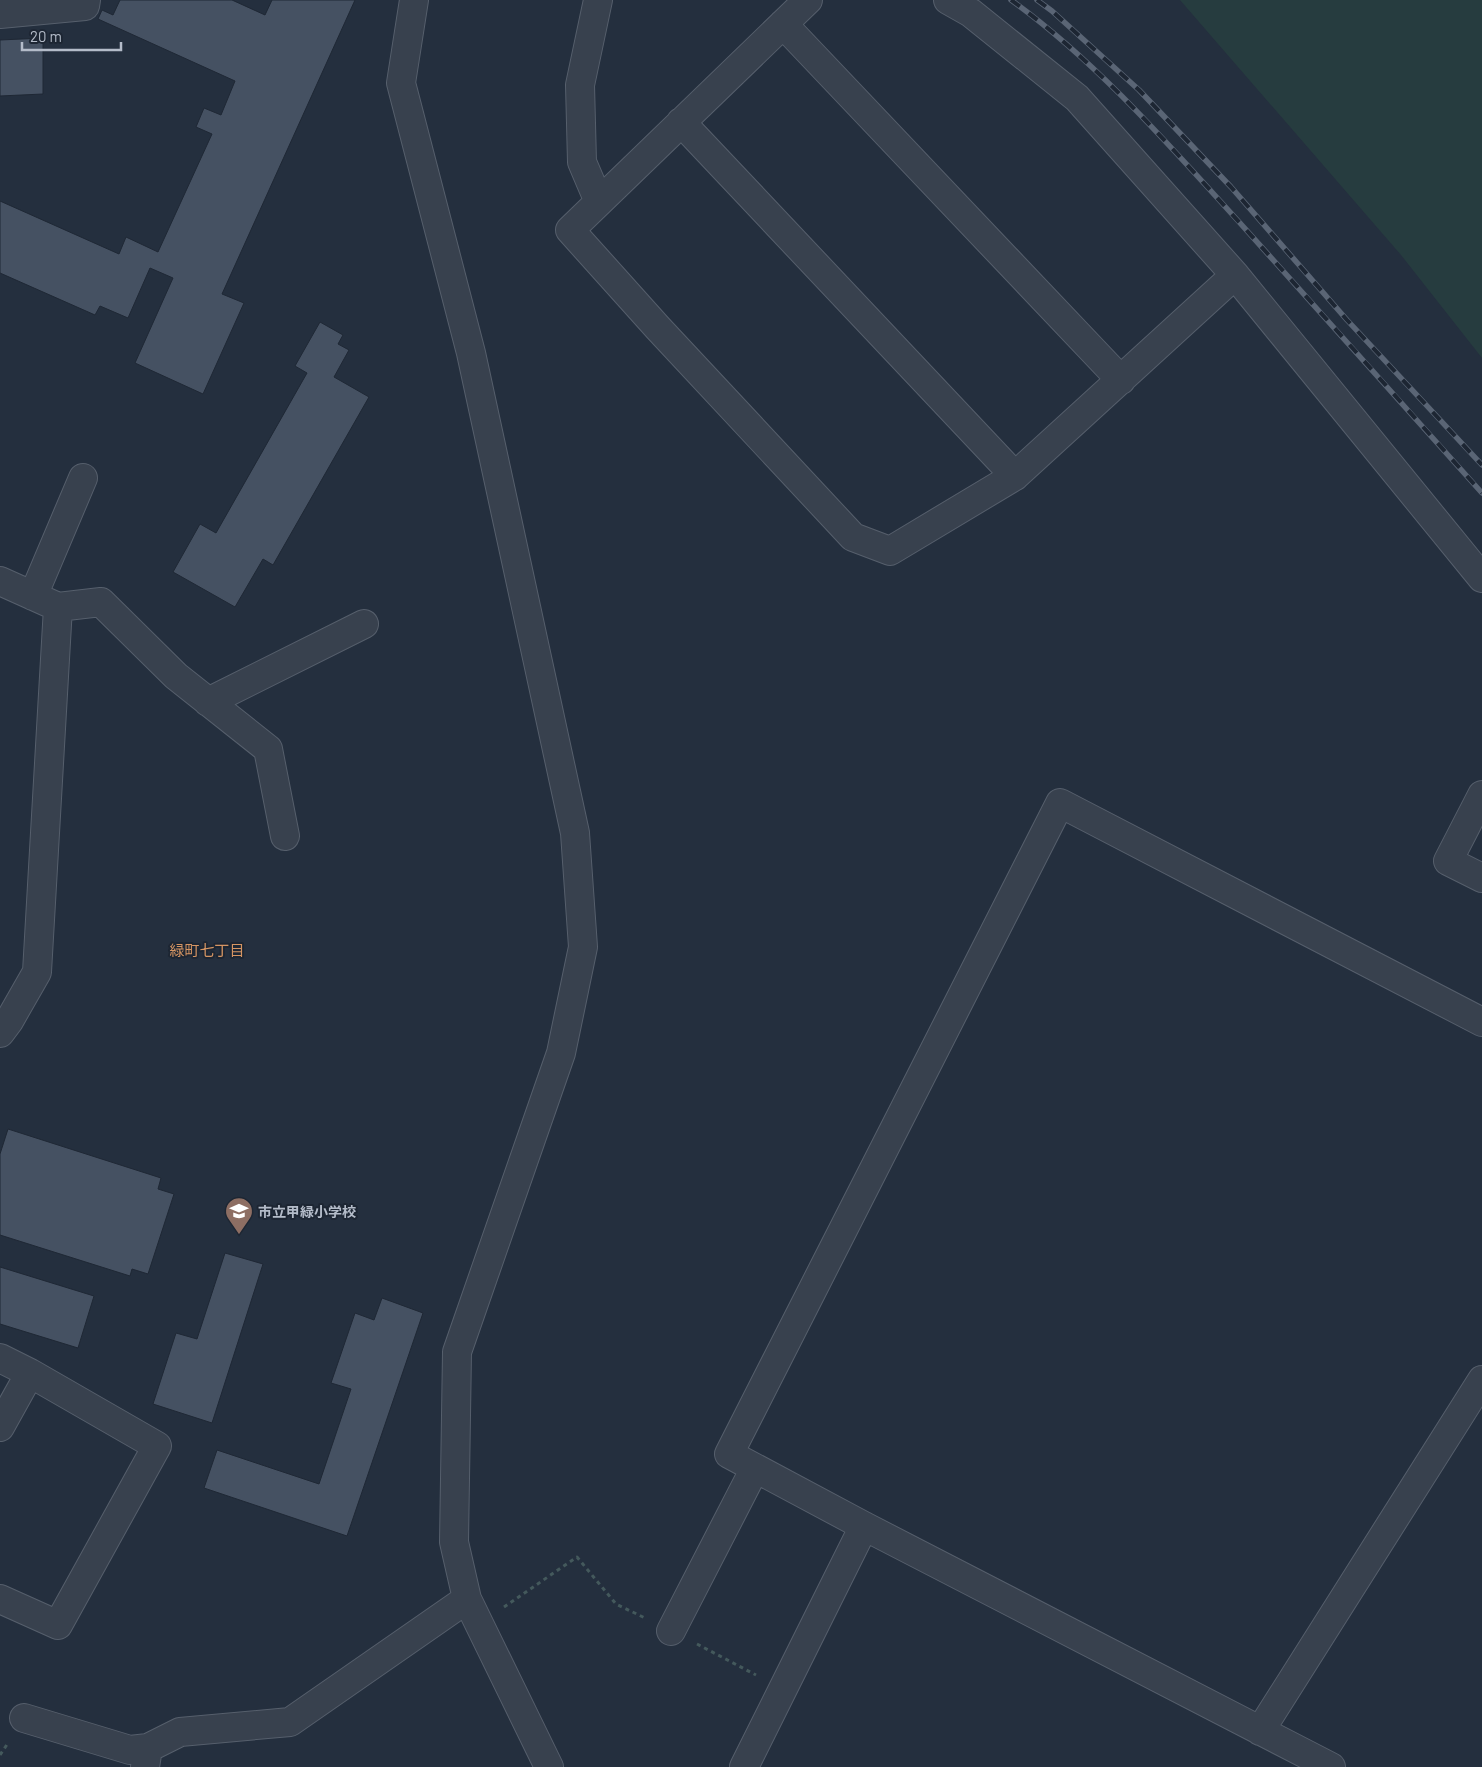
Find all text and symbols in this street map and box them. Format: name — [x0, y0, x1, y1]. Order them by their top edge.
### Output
scale bar — [22, 20, 121, 52]
text: 20 m — [30, 27, 62, 45]
district label: 緑町七丁目 — [169, 941, 245, 959]
school or university icon: 市立甲緑小学校 — [224, 1196, 254, 1235]
place label: 市立甲緑小学校 — [258, 1203, 356, 1220]

